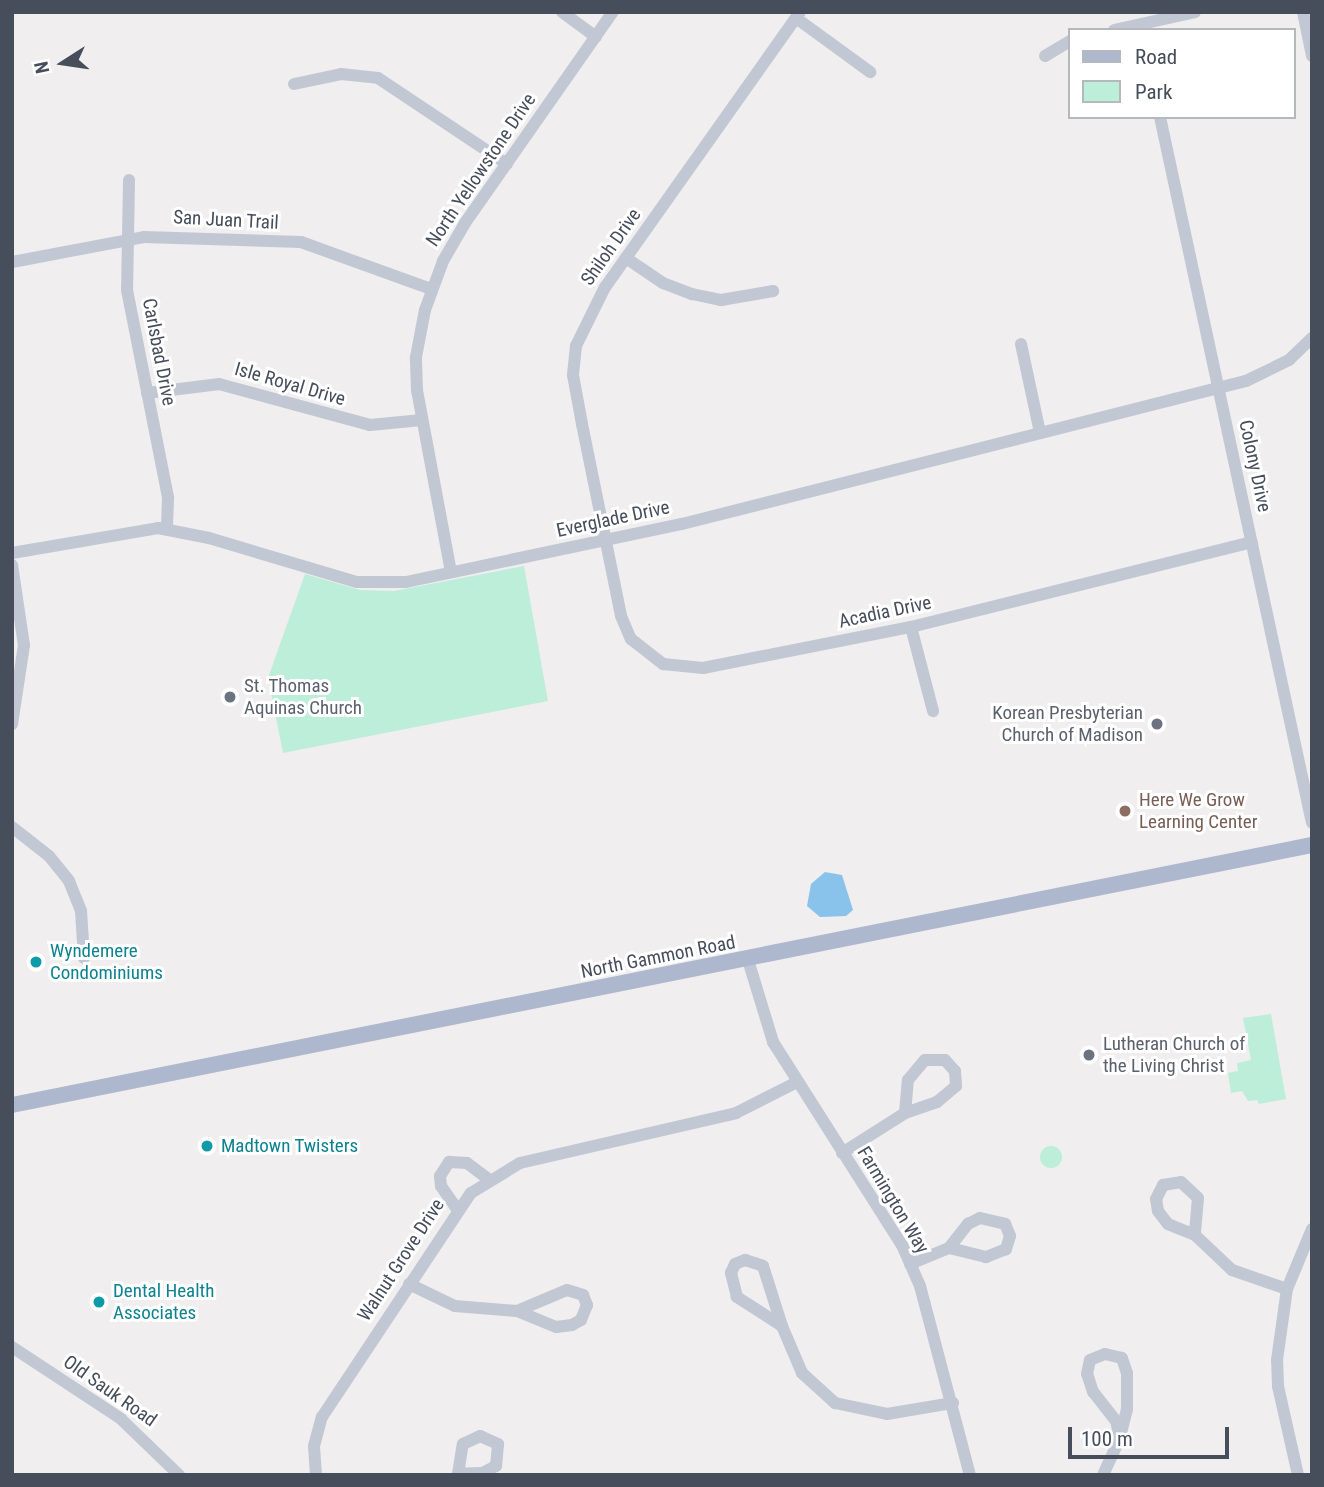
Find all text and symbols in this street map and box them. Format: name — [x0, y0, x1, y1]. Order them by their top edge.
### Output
north arrow — [28, 28, 98, 98]
legend — [1068, 28, 1296, 119]
text: Road — [1135, 45, 1177, 69]
text: N — [30, 59, 54, 76]
text: Park — [1135, 80, 1172, 104]
street label: North Yellowstone Drive — [421, 89, 541, 251]
street label: Shiloh Drive — [576, 204, 646, 290]
street label: San Juan Trail — [172, 206, 280, 234]
street label: Carlsbad Drive — [137, 296, 181, 408]
street label: Isle Royal Drive — [232, 357, 348, 411]
street label: Colony Drive — [1234, 418, 1276, 514]
street label: Everglade Drive — [554, 496, 672, 542]
street label: Acadia Drive — [837, 591, 933, 633]
place label: St. Thomas Aquinas Church — [244, 675, 362, 719]
marker: St. Thomas Aquinas Church — [222, 689, 238, 705]
place label: Korean Presbyterian Church of Madison — [992, 702, 1143, 746]
marker: Korean Presbyterian Church of Madison — [1149, 716, 1165, 732]
place label: Here We Grow Learning Center — [1139, 789, 1258, 833]
marker: Here We Grow Learning Center — [1117, 803, 1133, 819]
street label: North Gammon Road — [579, 931, 737, 983]
place label: Wyndemere Condominiums — [50, 940, 163, 984]
marker: Wyndemere Condominiums — [28, 954, 44, 970]
place label: Lutheran Church of the Living Christ — [1103, 1033, 1245, 1077]
marker: Lutheran Church of the Living Christ — [1081, 1047, 1097, 1063]
place label: Madtown Twisters — [221, 1135, 358, 1157]
marker: Madtown Twisters — [199, 1138, 215, 1154]
street label: Farmington Way — [852, 1142, 934, 1258]
street label: Walnut Grove Drive — [353, 1194, 449, 1326]
place label: Dental Health Associates — [113, 1280, 214, 1324]
marker: Dental Health Associates — [91, 1294, 107, 1310]
street label: Old Sauk Road — [59, 1350, 161, 1432]
scale bar — [1072, 1414, 1233, 1458]
text: 100 m — [1081, 1427, 1133, 1451]

